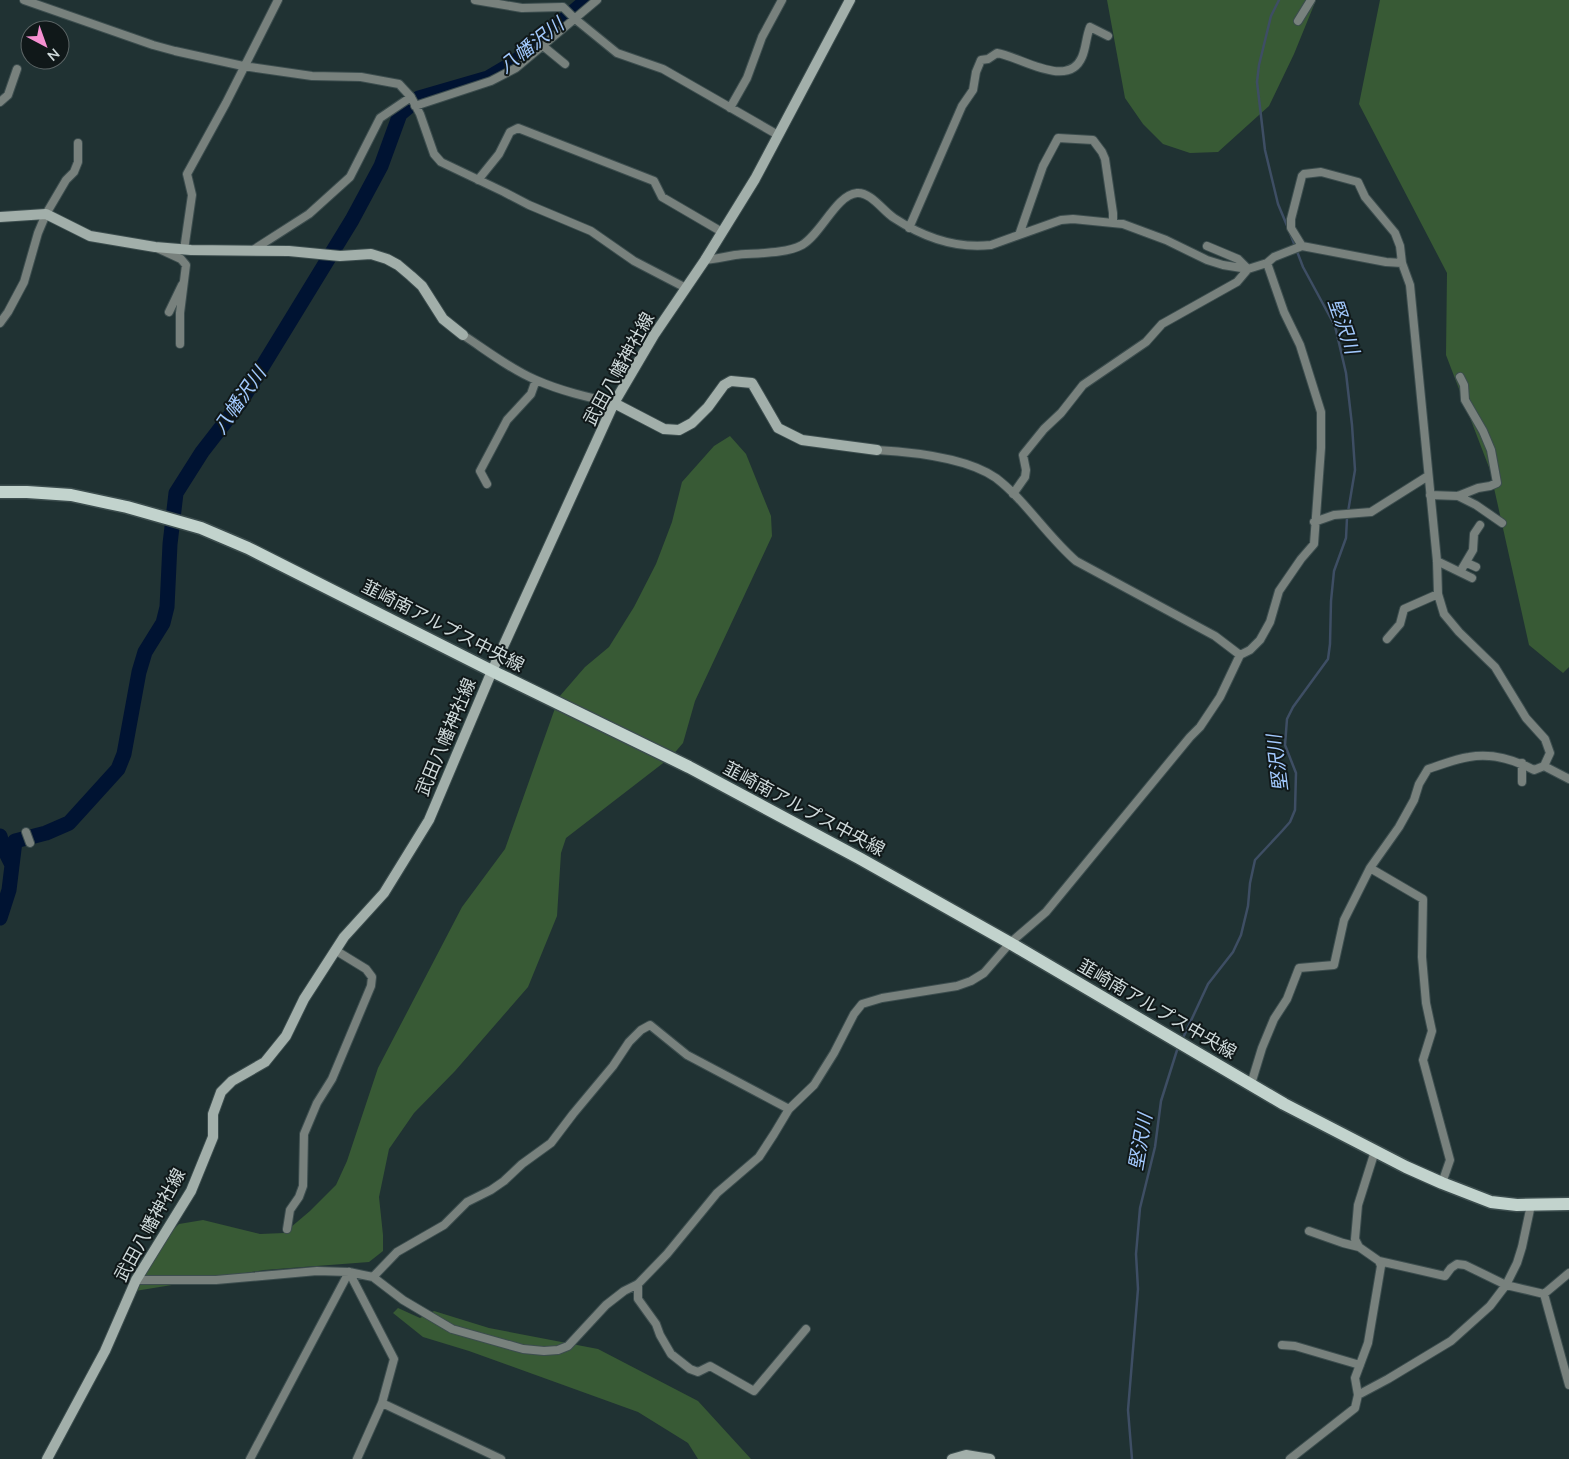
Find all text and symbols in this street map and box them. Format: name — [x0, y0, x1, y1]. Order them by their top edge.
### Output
water label: 八幡沢川 — [494, 11, 570, 78]
north arrow — [20, 20, 70, 70]
text: N — [44, 45, 63, 65]
water label: 堅沢川 — [1323, 295, 1365, 359]
street label: 武田八幡神社線 — [578, 308, 659, 429]
water label: 八幡沢川 — [207, 360, 272, 438]
street label: 韮崎南アルプス中央線 — [358, 574, 529, 677]
street label: 武田八幡神社線 — [410, 674, 481, 799]
water label: 堅沢川 — [1261, 731, 1292, 793]
street label: 韮崎南アルプス中央線 — [719, 756, 889, 861]
street label: 韮崎南アルプス中央線 — [1074, 954, 1241, 1063]
water label: 堅沢川 — [1123, 1110, 1157, 1172]
street label: 武田八幡神社線 — [109, 1164, 190, 1285]

